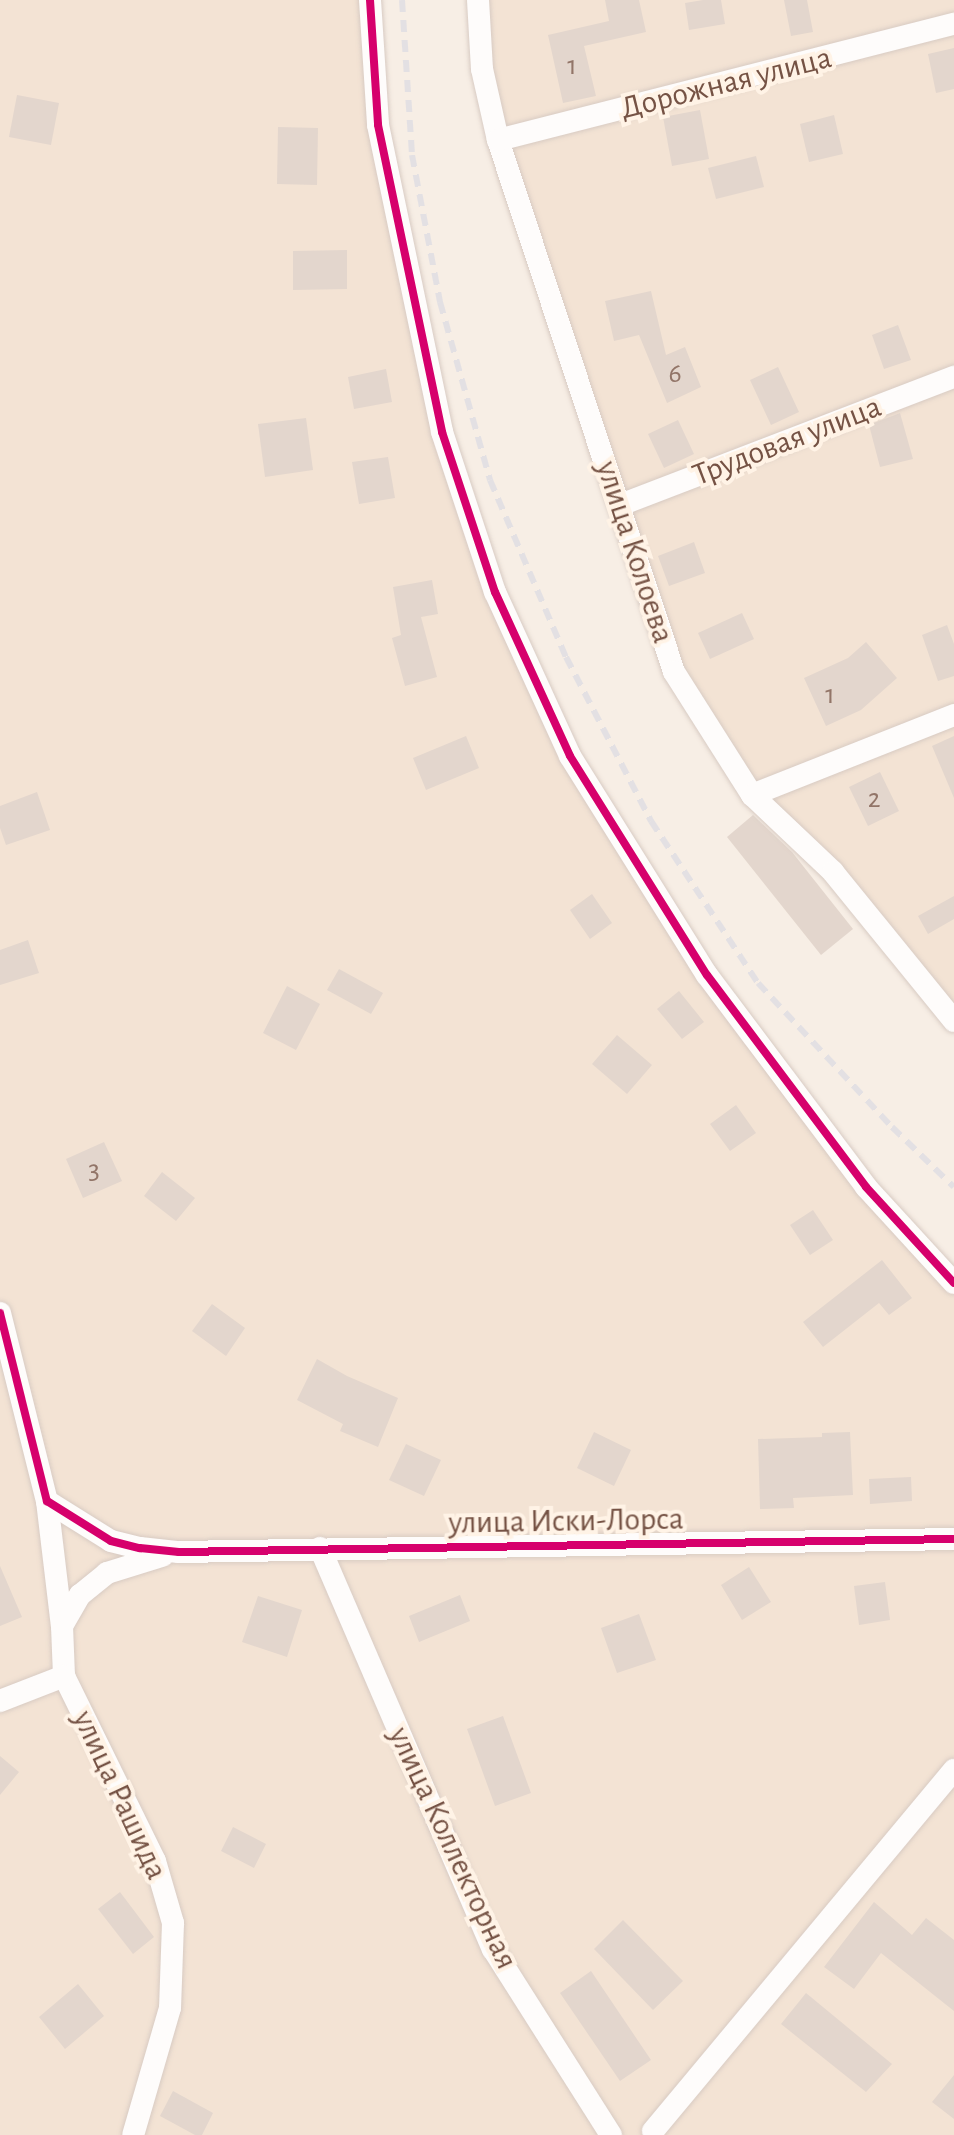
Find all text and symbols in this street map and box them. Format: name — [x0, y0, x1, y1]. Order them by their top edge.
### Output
street label: Дорожная улица — [617, 38, 835, 128]
house number: 1 — [567, 49, 577, 83]
house number: 6 — [668, 357, 682, 391]
street label: Трудовая улица — [687, 387, 887, 495]
street label: улица Колоева — [588, 456, 682, 648]
house number: 1 — [825, 678, 835, 712]
house number: 2 — [868, 782, 880, 816]
house number: 3 — [88, 1153, 100, 1187]
street label: улица Иски-Лорса — [448, 1500, 684, 1542]
street label: улица Рашида — [64, 1704, 176, 1886]
street label: улица Коллекторная — [380, 1721, 526, 1975]

